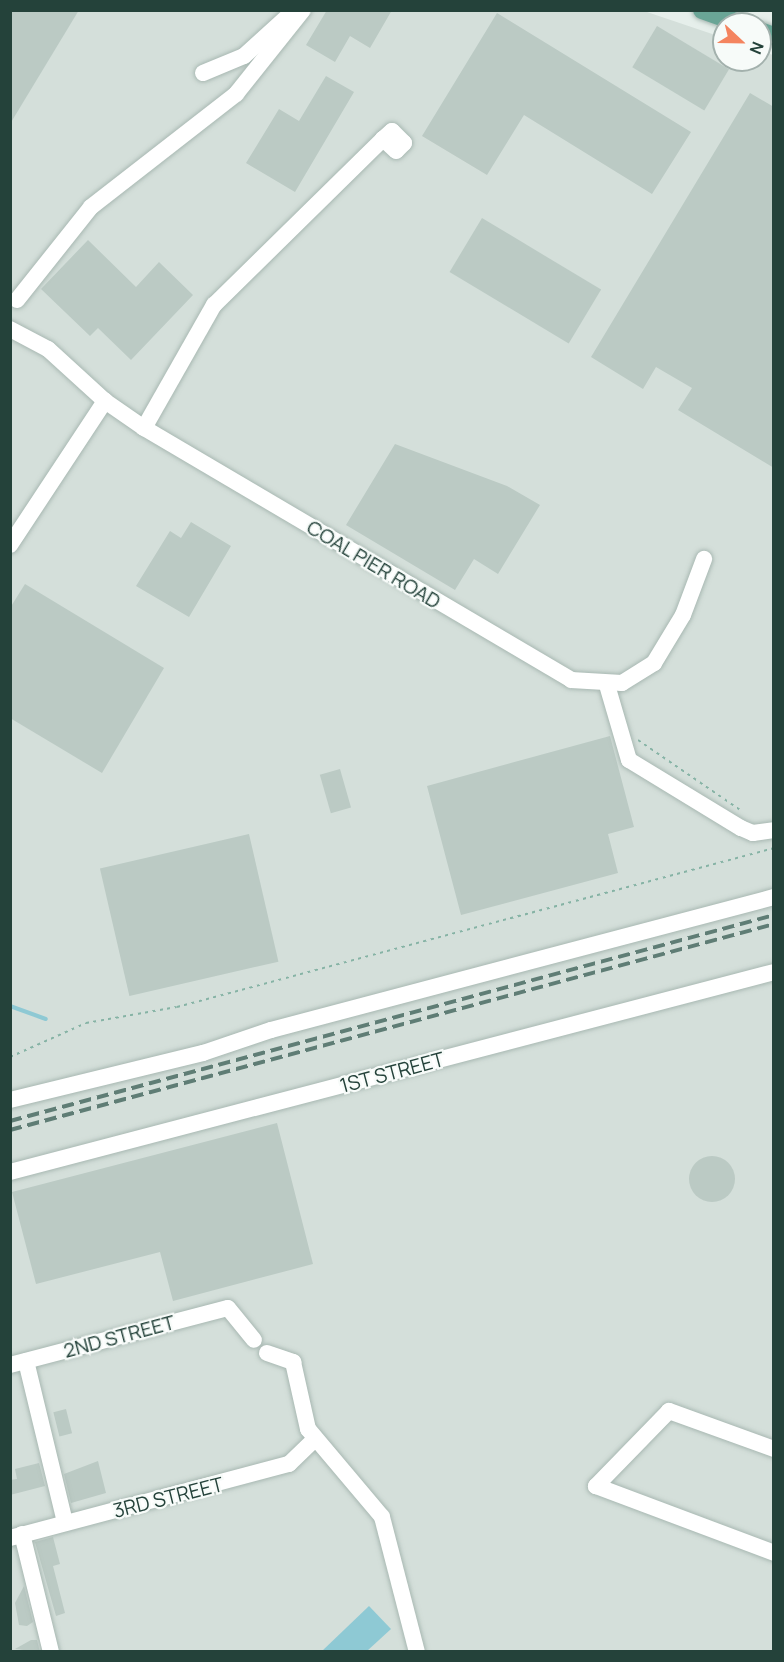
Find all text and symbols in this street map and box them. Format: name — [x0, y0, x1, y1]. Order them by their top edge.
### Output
north arrow — [712, 12, 772, 72]
text: N — [744, 39, 769, 57]
street label: COAL PIER ROAD — [302, 514, 446, 614]
street label: 1ST STREET — [337, 1046, 447, 1098]
street label: 2ND STREET — [61, 1310, 177, 1362]
street label: 3RD STREET — [110, 1472, 226, 1522]

